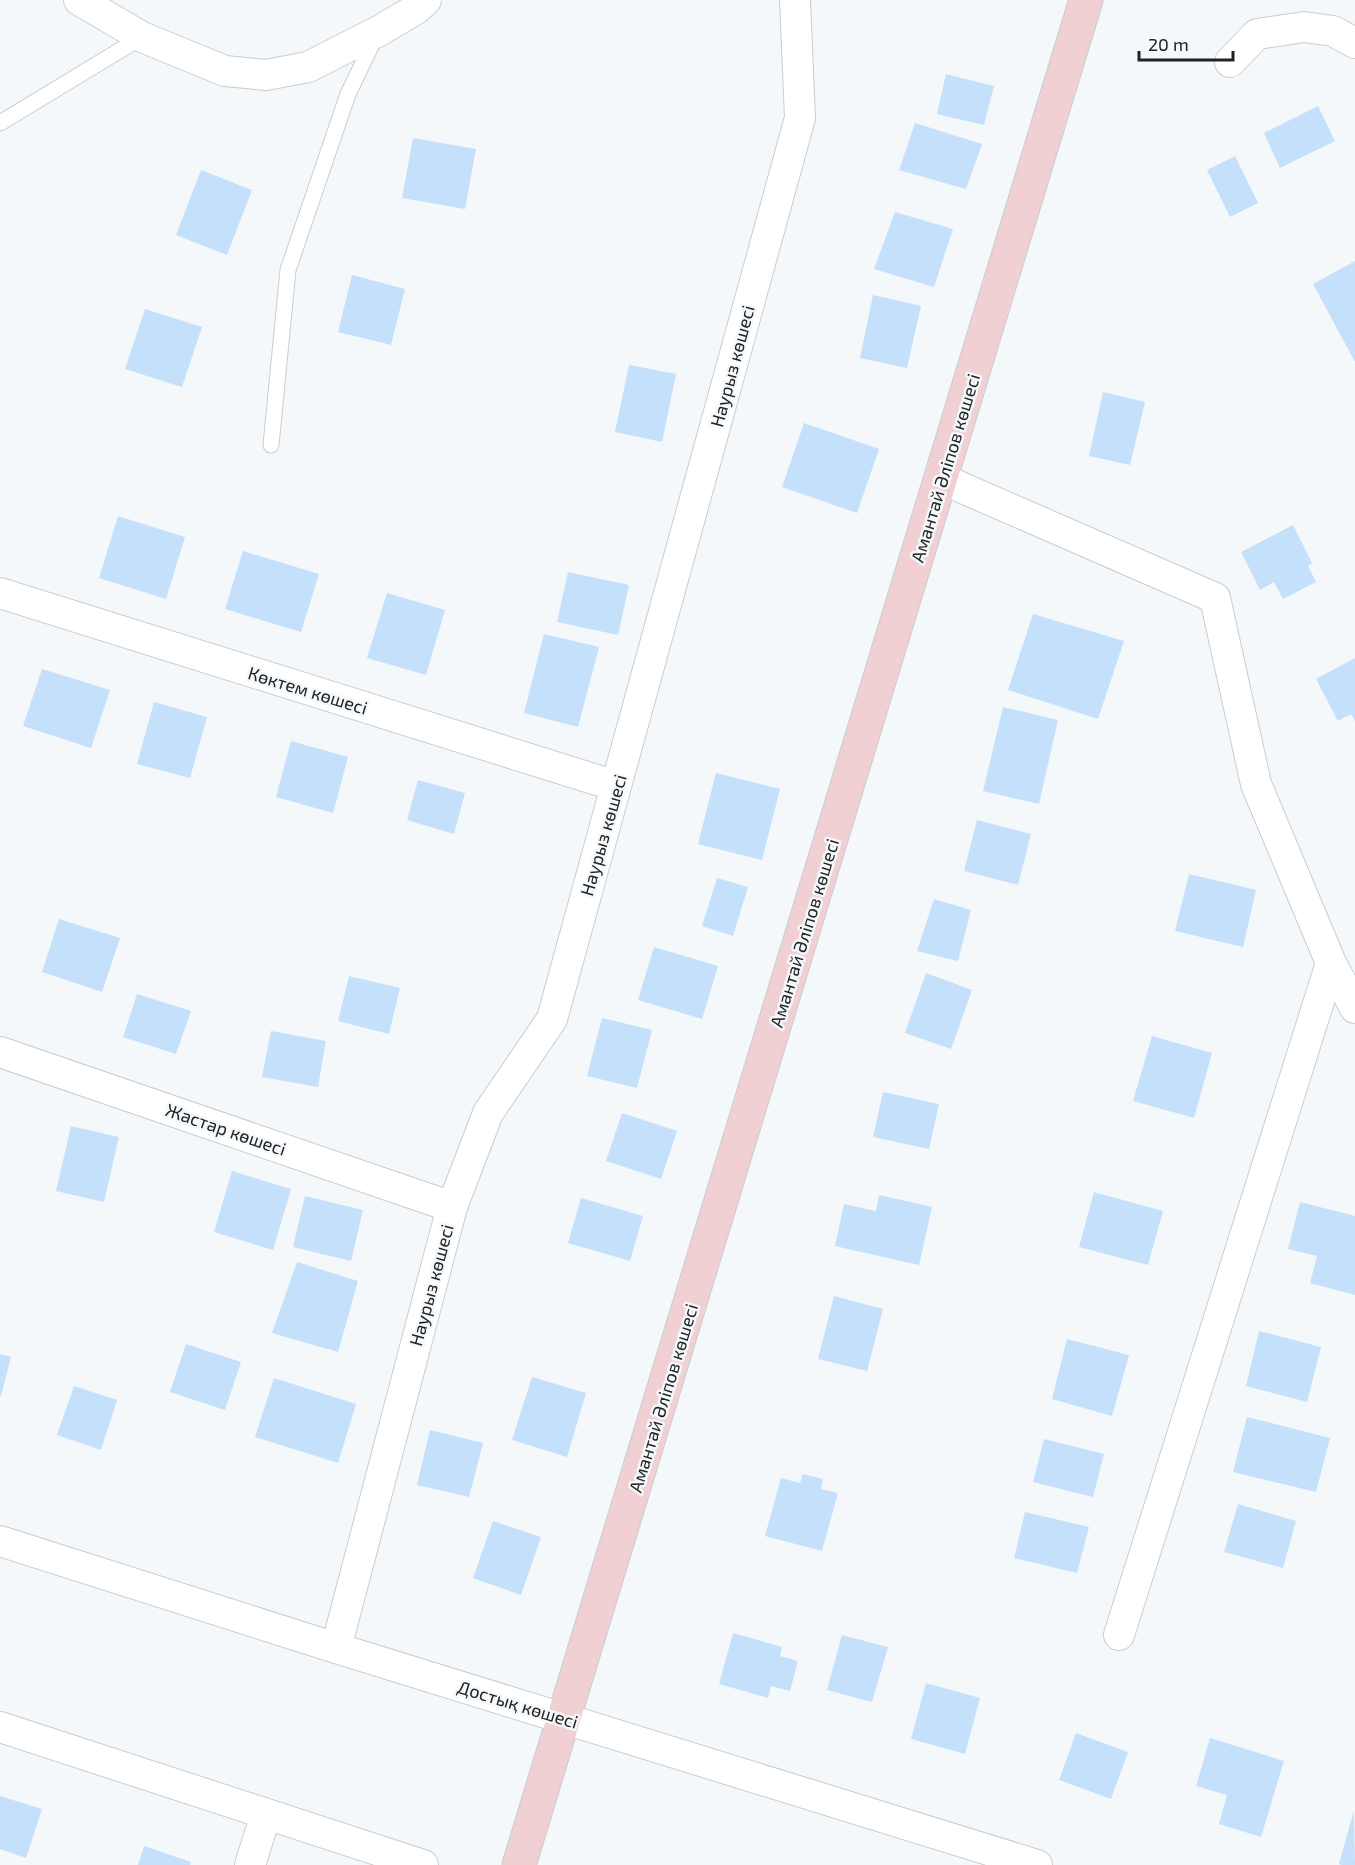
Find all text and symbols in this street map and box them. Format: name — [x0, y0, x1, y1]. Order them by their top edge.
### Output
scale bar — [1139, 24, 1234, 62]
text: 20 m — [1148, 33, 1189, 55]
street label: Наурыз көшесі — [705, 303, 759, 429]
street label: Амантай Әліпов көшесі — [906, 371, 984, 565]
street label: Көктем көшесі — [246, 661, 370, 719]
street label: Наурыз көшесі — [575, 772, 631, 898]
street label: Амантай Әліпов көшесі — [765, 836, 843, 1030]
street label: Жастар көшесі — [163, 1098, 289, 1160]
street label: Наурыз көшесі — [404, 1222, 458, 1348]
street label: Амантай Әліпов көшесі — [624, 1301, 702, 1495]
street label: Достық көшесі — [455, 1675, 581, 1733]

